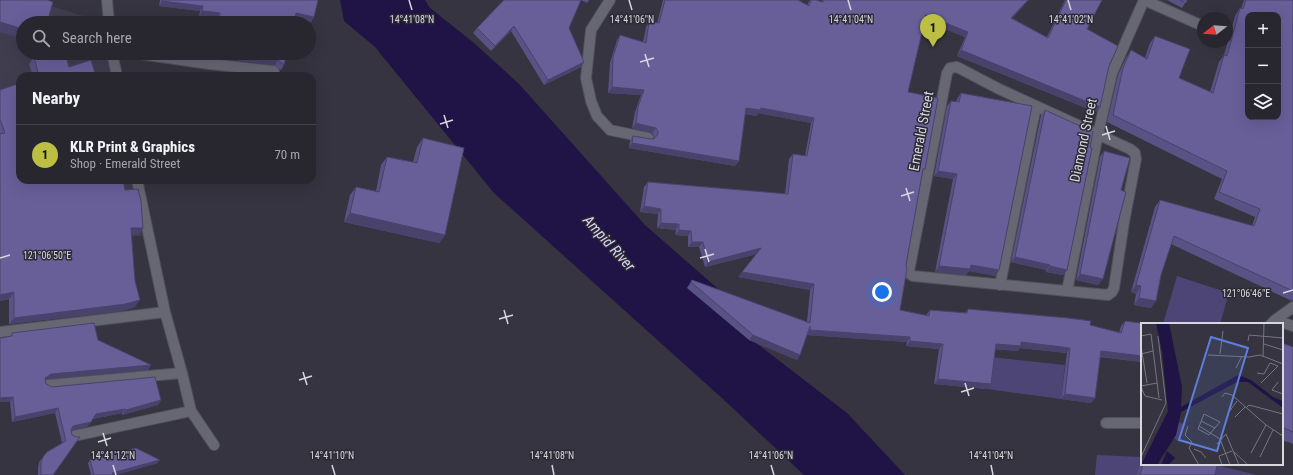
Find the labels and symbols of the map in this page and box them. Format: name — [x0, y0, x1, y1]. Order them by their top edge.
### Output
north arrow — [1197, 12, 1233, 48]
text: 14°41'08"N — [390, 14, 434, 25]
text: 14°41'06"N — [610, 14, 654, 25]
text: 14°41'04"N — [829, 14, 873, 25]
pin: 1 — [920, 14, 946, 47]
text: 14°41'02"N — [1049, 14, 1093, 25]
street label: Emerald Street — [905, 90, 937, 172]
street label: Diamond Street — [1066, 97, 1100, 183]
water label: Ampid River — [579, 211, 639, 275]
text: 121°06'50"E — [23, 250, 71, 261]
your location — [872, 282, 892, 302]
text: 121°06'46"E — [1222, 288, 1270, 299]
inset map — [1141, 323, 1283, 465]
text: 14°41'12"N — [91, 450, 135, 461]
text: 14°41'10"N — [310, 450, 354, 461]
text: 14°41'08"N — [530, 450, 574, 461]
text: 14°41'06"N — [749, 450, 793, 461]
text: 14°41'04"N — [969, 450, 1013, 461]

